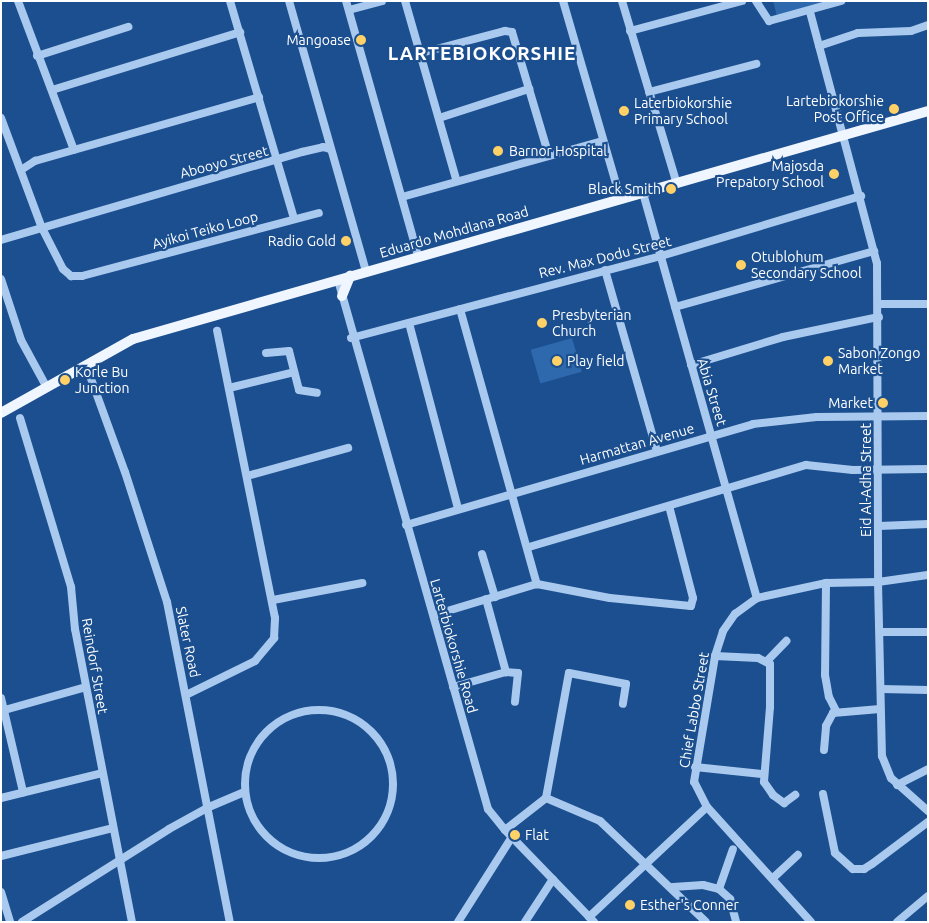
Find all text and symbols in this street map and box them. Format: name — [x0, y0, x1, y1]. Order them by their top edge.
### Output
place label: Mangoase — [286, 32, 351, 48]
marker: Mangoase — [355, 34, 367, 46]
district label: LARTEBIOKORSHIE — [386, 43, 578, 65]
place label: Lartebiokorshie Post Office — [786, 93, 884, 125]
place label: Laterbiokorshie Primary School — [634, 95, 732, 128]
marker: Lartebiokorshie Post Office — [888, 103, 900, 115]
marker: Laterbiokorshie Primary School — [618, 105, 630, 117]
street label: Abooyo Street — [178, 142, 270, 182]
place label: Barnor Hospital — [509, 143, 607, 159]
marker: Barnor Hospital — [491, 144, 505, 158]
place label: Majosda Prepatory School — [716, 158, 824, 190]
marker: Majosda Prepatory School — [828, 168, 840, 180]
place label: Black Smith — [588, 181, 661, 197]
marker: Black Smith — [665, 183, 677, 195]
street label: Eduardo Mohdlana Road — [378, 203, 530, 261]
street label: Ayikoi Teiko Loop — [150, 208, 260, 252]
street label: Rev. Max Dodu Street — [537, 232, 673, 282]
place label: Radio Gold — [268, 233, 336, 249]
marker: Radio Gold — [340, 235, 352, 247]
place label: Otublohum Secondary School — [751, 249, 862, 282]
marker: Otublohum Secondary School — [735, 259, 747, 271]
place label: Presbyterian Church — [552, 307, 631, 340]
marker: Presbyterian Church — [536, 317, 548, 329]
place label: Sabon Zongo Market — [838, 345, 920, 378]
place label: Play field — [567, 353, 625, 369]
marker: Play field — [551, 355, 563, 367]
marker: Sabon Zongo Market — [822, 355, 834, 367]
street label: Abia Street — [694, 356, 730, 428]
place label: Korle Bu Junction — [75, 364, 129, 397]
marker: Korle Bu Junction — [59, 374, 71, 386]
place label: Market — [828, 395, 873, 411]
marker: Market — [877, 397, 889, 409]
street label: Harmattan Avenue — [578, 420, 696, 468]
street label: Eid Al-Adha Street — [858, 423, 874, 537]
street label: Larterbiokorshie Road — [427, 577, 481, 715]
street label: Slater Road — [172, 605, 204, 679]
street label: Reindorf Street — [78, 617, 112, 715]
street label: Chief Labbo Street — [676, 651, 712, 769]
place label: Flat — [525, 827, 549, 843]
marker: Flat — [509, 829, 521, 841]
place label: Esther's Conner — [640, 897, 739, 913]
marker: Esther's Conner — [624, 899, 636, 911]

